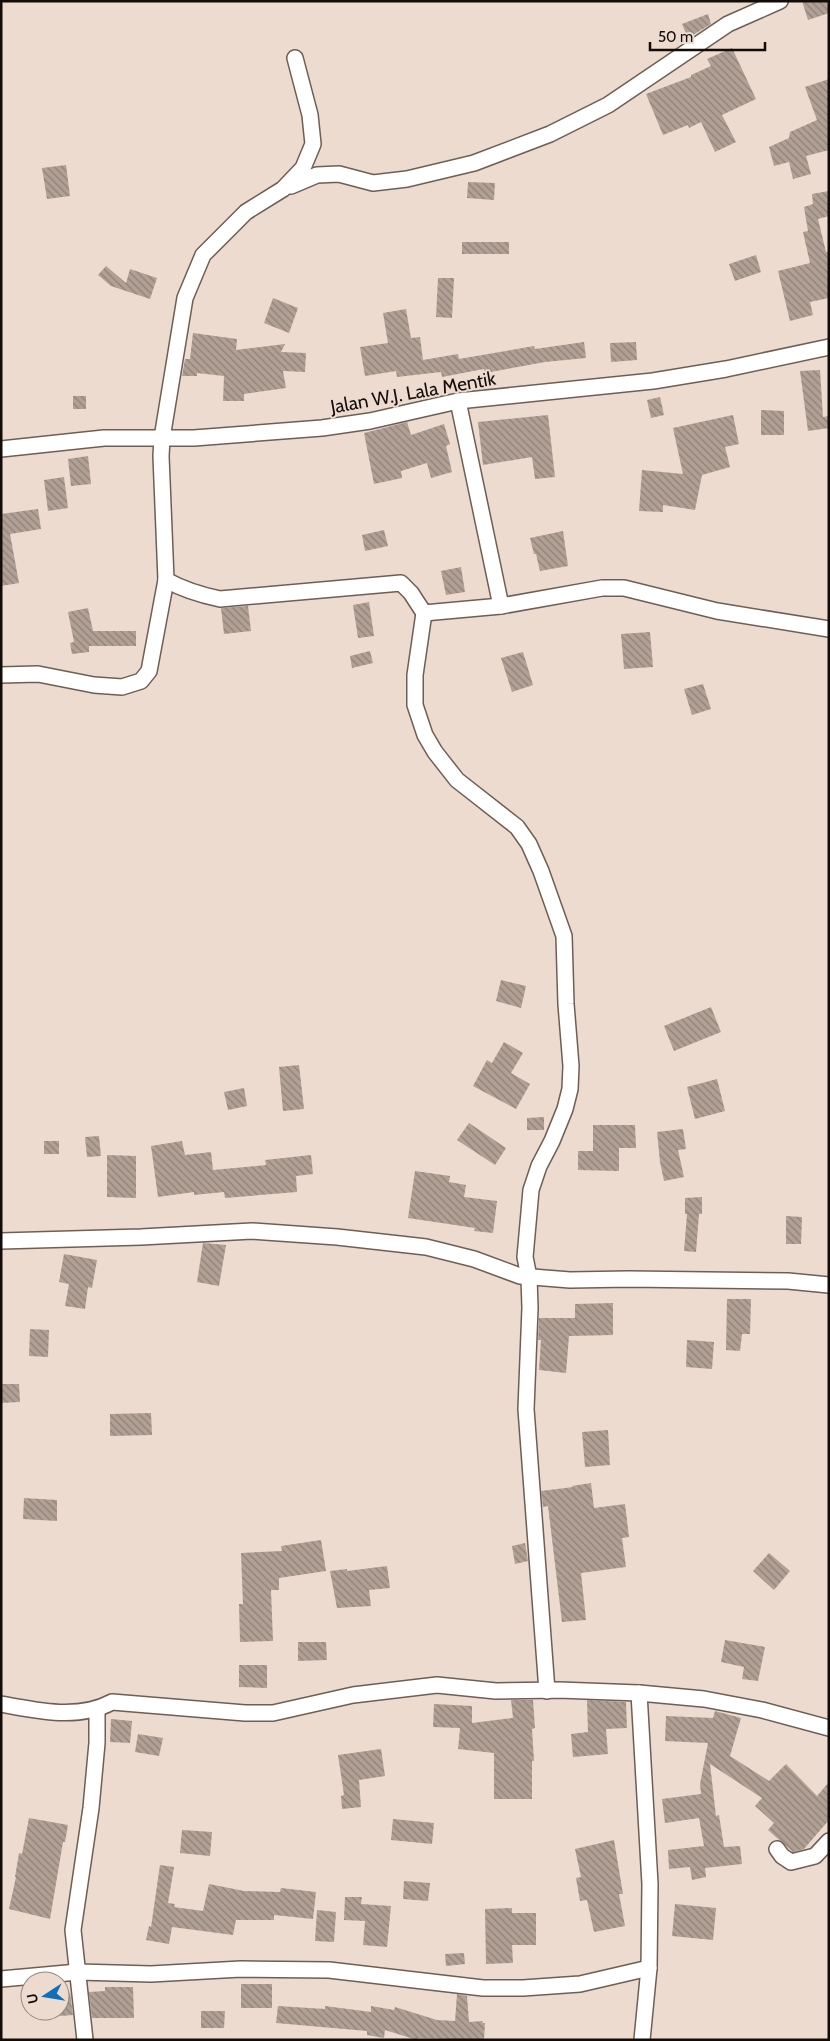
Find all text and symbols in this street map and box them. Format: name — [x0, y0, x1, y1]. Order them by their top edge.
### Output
scale bar — [650, 20, 765, 52]
text: 50 m — [658, 28, 693, 46]
street label: Jalan W.J. Lala Mentik — [328, 367, 498, 419]
north arrow — [20, 1971, 70, 2021]
text: U — [22, 1992, 42, 2005]

